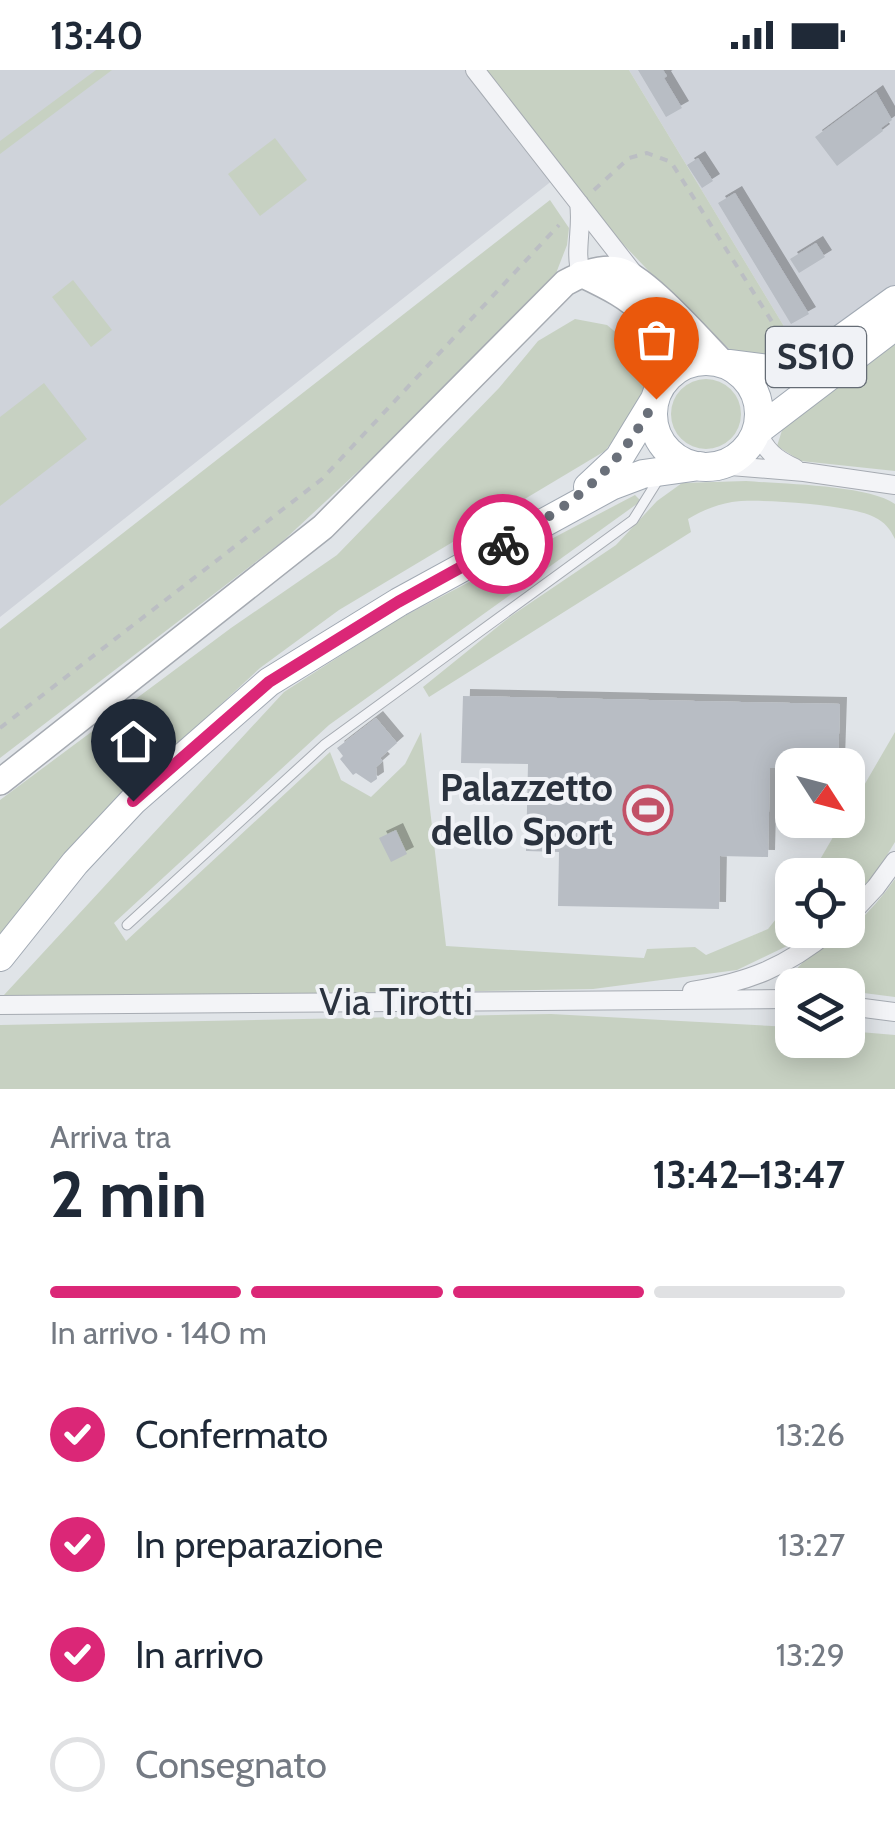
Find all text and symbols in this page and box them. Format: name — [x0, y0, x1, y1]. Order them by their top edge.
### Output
text: 13:40 — [50, 12, 143, 59]
pin — [614, 297, 699, 400]
icon: bag — [629, 312, 684, 367]
road number: SS10 — [766, 327, 866, 387]
courier — [453, 494, 553, 594]
icon: bike — [476, 517, 531, 572]
pin — [91, 699, 176, 802]
icon: home — [106, 714, 161, 769]
north arrow — [775, 748, 865, 838]
map controls — [775, 748, 865, 1058]
place label: Palazzetto dello Sport — [431, 764, 613, 855]
sports icon: Palazzetto dello Sport — [622, 784, 674, 836]
button: locate — [775, 858, 865, 948]
button: layers — [775, 968, 865, 1058]
street label: Via Tirotti — [319, 978, 473, 1025]
text: Arriva tra — [50, 1117, 171, 1156]
text: 13:42–13:47 — [652, 1151, 845, 1198]
text: 2 min — [50, 1154, 207, 1233]
text: In arrivo · 140 m — [50, 1313, 267, 1352]
icon: check — [50, 1407, 105, 1462]
text: Confermato — [135, 1411, 328, 1458]
text: 13:26 — [776, 1415, 845, 1454]
icon: check — [50, 1517, 105, 1572]
text: In preparazione — [135, 1521, 383, 1568]
text: 13:27 — [778, 1525, 845, 1564]
icon: check — [50, 1627, 105, 1682]
text: In arrivo — [135, 1631, 264, 1678]
text: 13:29 — [776, 1635, 845, 1674]
text: Consegnato — [135, 1741, 327, 1788]

